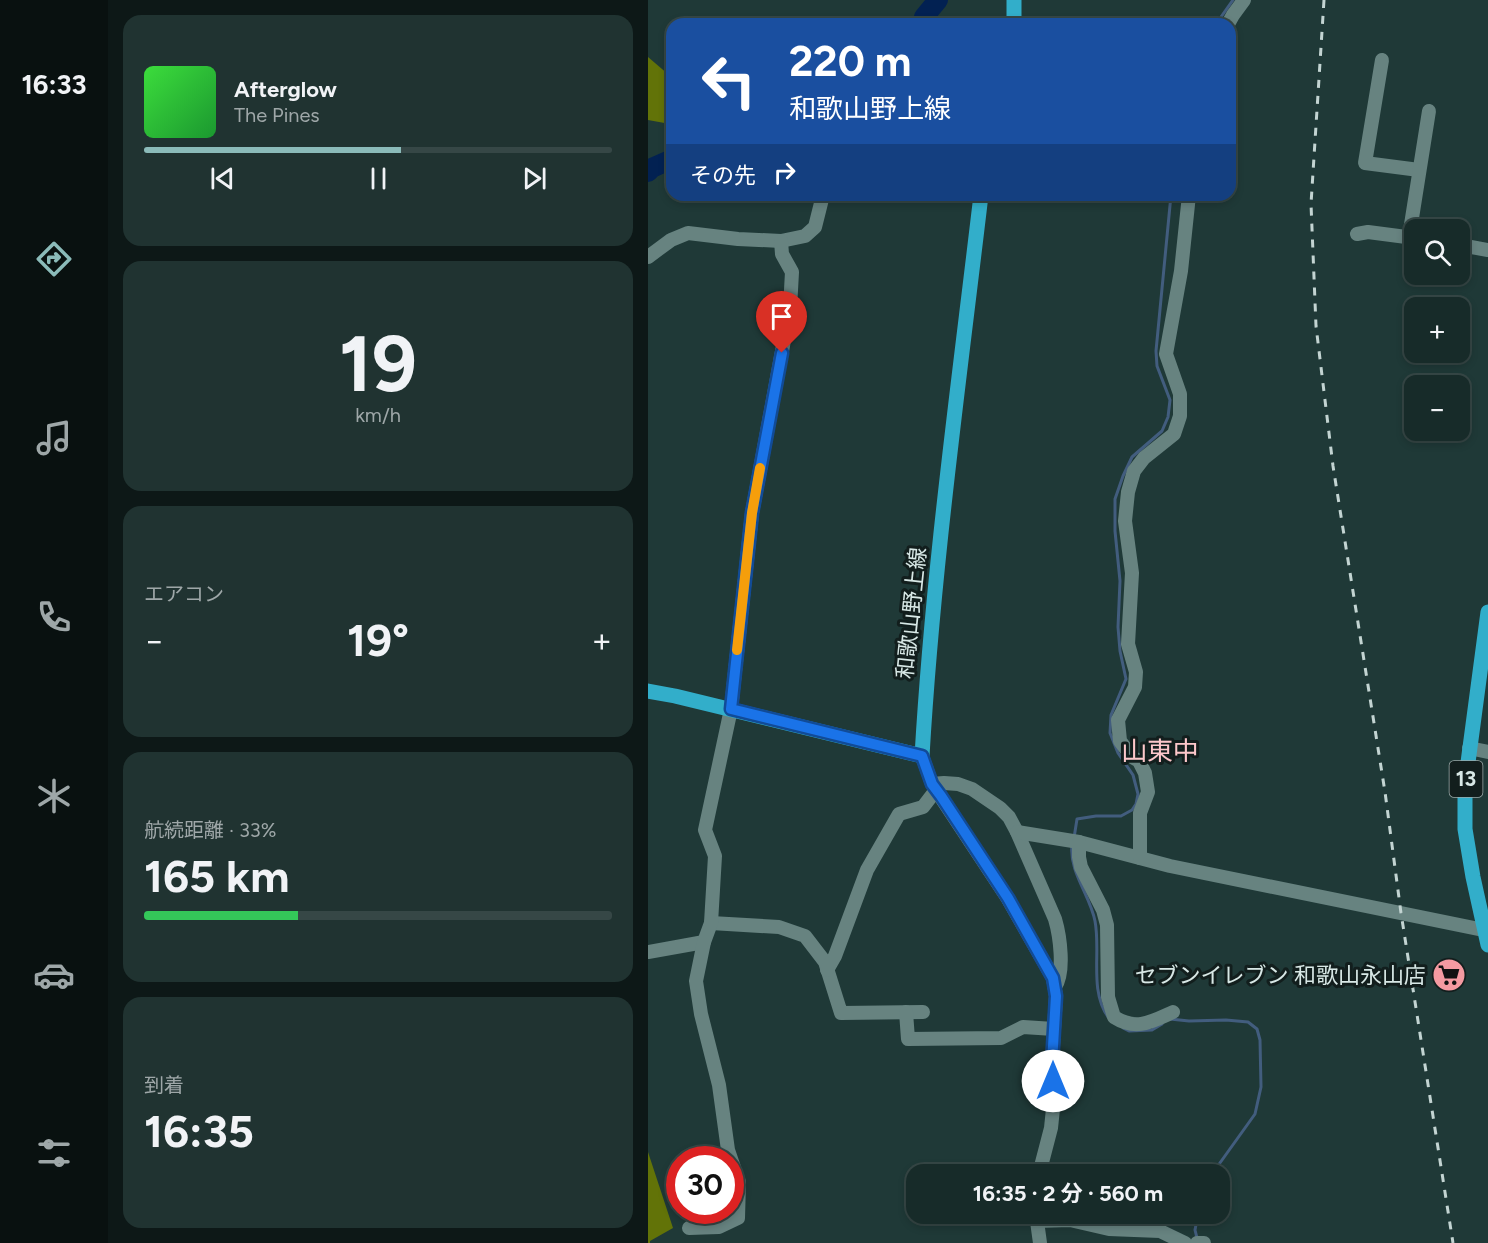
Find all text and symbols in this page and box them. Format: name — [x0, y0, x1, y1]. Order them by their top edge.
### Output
text: 220 m — [789, 36, 911, 87]
icon: left — [690, 42, 768, 120]
text: 16:33 — [21, 68, 87, 101]
text: Afterglow — [234, 76, 337, 103]
text: 和歌山野上線 — [789, 92, 951, 125]
text: The Pines — [234, 103, 320, 127]
icon: right — [768, 156, 801, 189]
icon: previous — [206, 162, 239, 195]
icon: pause — [362, 162, 395, 195]
icon: next — [518, 162, 551, 195]
text: その先 — [690, 162, 756, 189]
map controls — [1404, 219, 1470, 441]
button: search — [1404, 219, 1470, 285]
icon: directions — [33, 238, 75, 280]
pin — [756, 291, 807, 353]
button: + — [1404, 297, 1470, 363]
icon: arrive — [765, 300, 798, 333]
text: 19 — [339, 317, 417, 411]
button: − — [1404, 375, 1470, 441]
text: km/h — [355, 403, 401, 427]
icon: music — [33, 417, 75, 459]
street label: 和歌山野上線 — [891, 546, 932, 680]
text: エアコン — [144, 582, 224, 606]
icon: phone — [33, 596, 75, 638]
text: 19° — [347, 613, 409, 667]
text: − — [144, 621, 165, 660]
text: + — [591, 621, 612, 660]
district label: 山東中 — [1121, 735, 1199, 767]
road number: 13 — [1450, 761, 1482, 797]
icon: climate — [33, 775, 75, 817]
text: 航続距離 · 33% — [144, 818, 276, 842]
text: 165 km — [144, 849, 289, 903]
icon: car — [33, 954, 75, 996]
supermarket icon: セブンイレブン 和歌山永山店 — [1431, 957, 1467, 993]
place label: セブンイレブン 和歌山永山店 — [1135, 962, 1426, 989]
position arrow — [1021, 1049, 1085, 1113]
text: 到着 — [144, 1073, 184, 1097]
text: 16:35 — [144, 1104, 254, 1158]
icon: filters — [33, 1132, 75, 1174]
speed limit sign: 30 — [666, 1146, 744, 1224]
text: 16:35 · 2 分 · 560 m — [973, 1180, 1163, 1207]

